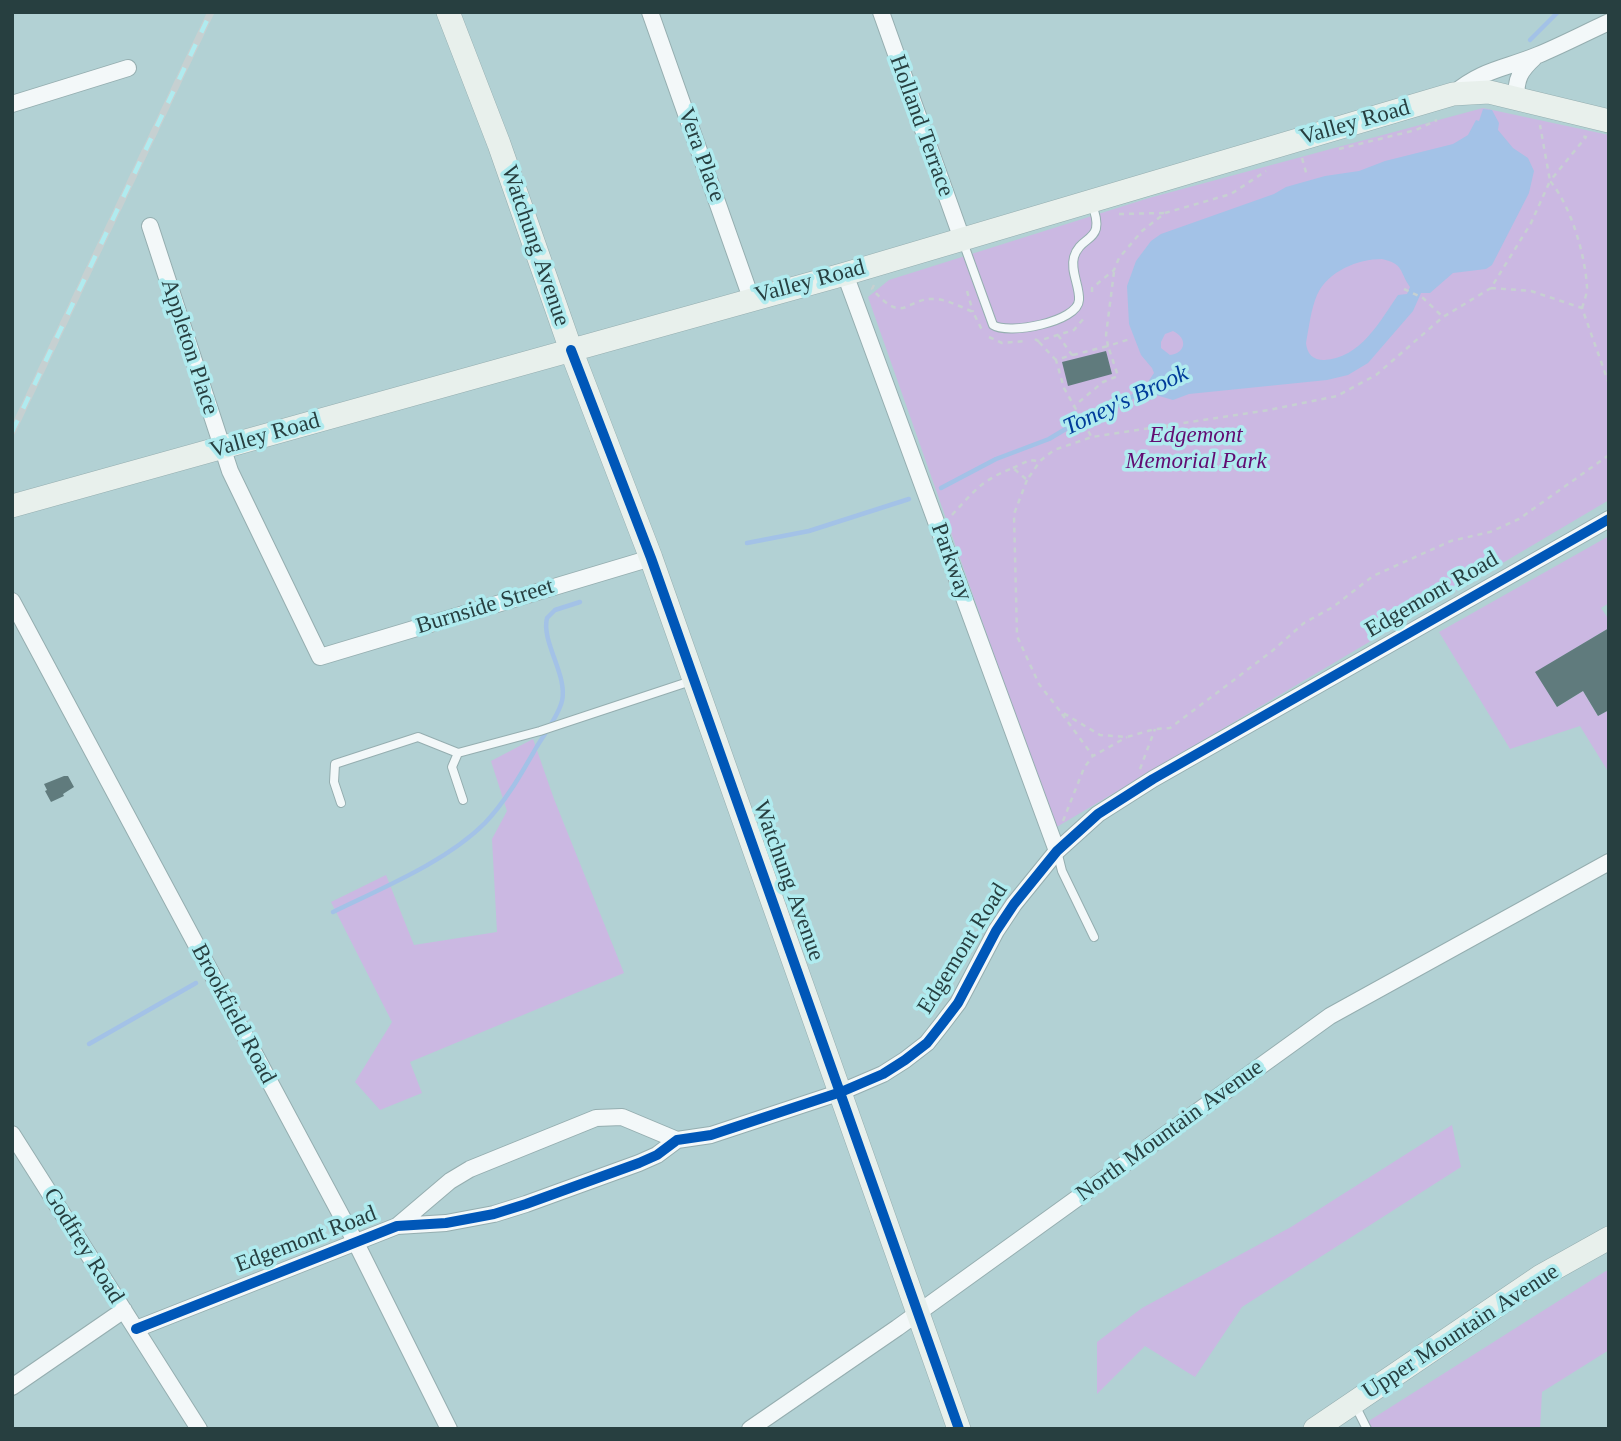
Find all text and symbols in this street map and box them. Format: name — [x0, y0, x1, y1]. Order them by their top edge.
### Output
street label: Holland Terrace — [883, 52, 959, 200]
street label: Valley Road — [1297, 94, 1413, 152]
street label: Vera Place — [671, 104, 731, 206]
street label: Watchung Avenue — [495, 162, 575, 330]
street label: Valley Road — [752, 254, 868, 310]
street label: Appleton Place — [154, 276, 224, 418]
water label: Toney's Brook — [1059, 359, 1193, 443]
street label: Valley Road — [207, 407, 323, 465]
park label: Edgemont Memorial Park — [1125, 422, 1267, 476]
street label: Parkway — [924, 519, 978, 605]
street label: Edgemont Road — [1361, 546, 1503, 644]
street label: Burnside Street — [413, 573, 557, 641]
street label: Watchung Avenue — [746, 797, 830, 965]
street label: Edgemont Road — [912, 879, 1014, 1019]
street label: Brookfield Road — [185, 940, 281, 1088]
street label: North Mountain Avenue — [1071, 1054, 1269, 1208]
street label: Godfrey Road — [37, 1183, 129, 1309]
street label: Edgemont Road — [232, 1200, 380, 1280]
street label: Upper Mountain Avenue — [1358, 1258, 1564, 1406]

